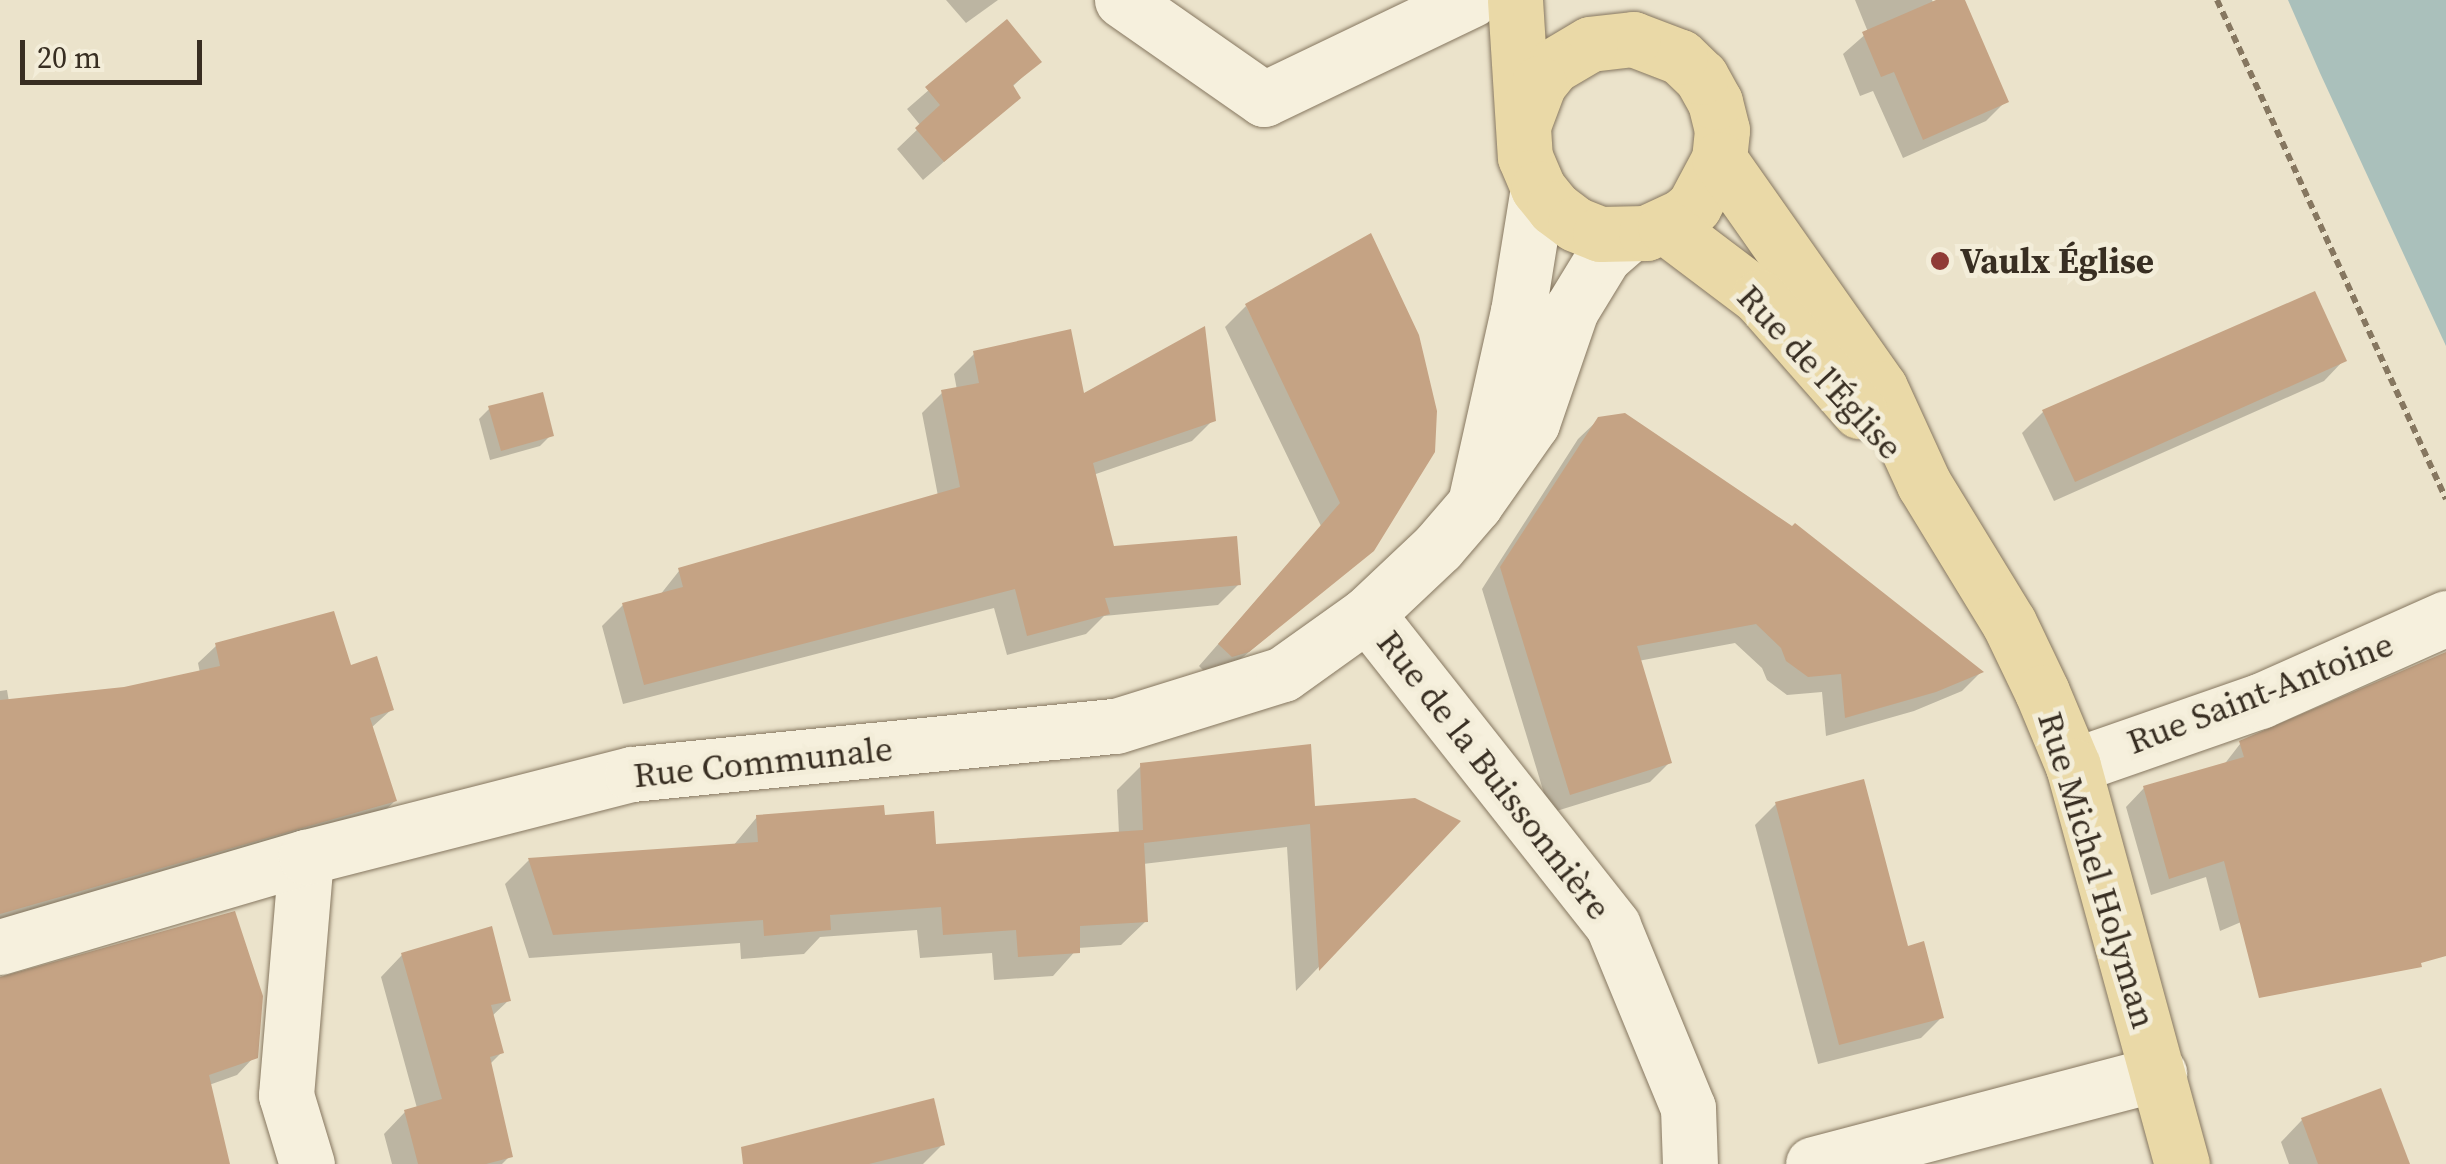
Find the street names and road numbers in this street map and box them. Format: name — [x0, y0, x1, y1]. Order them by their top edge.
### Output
street label: Rue de l'Église — [1729, 276, 1911, 468]
street label: Rue de la Buissonnière — [1368, 622, 1620, 928]
street label: Rue Saint-Antoine — [2121, 623, 2399, 763]
street label: Rue Michel Holyman — [2029, 707, 2165, 1033]
street label: Rue Communale — [631, 728, 895, 796]

